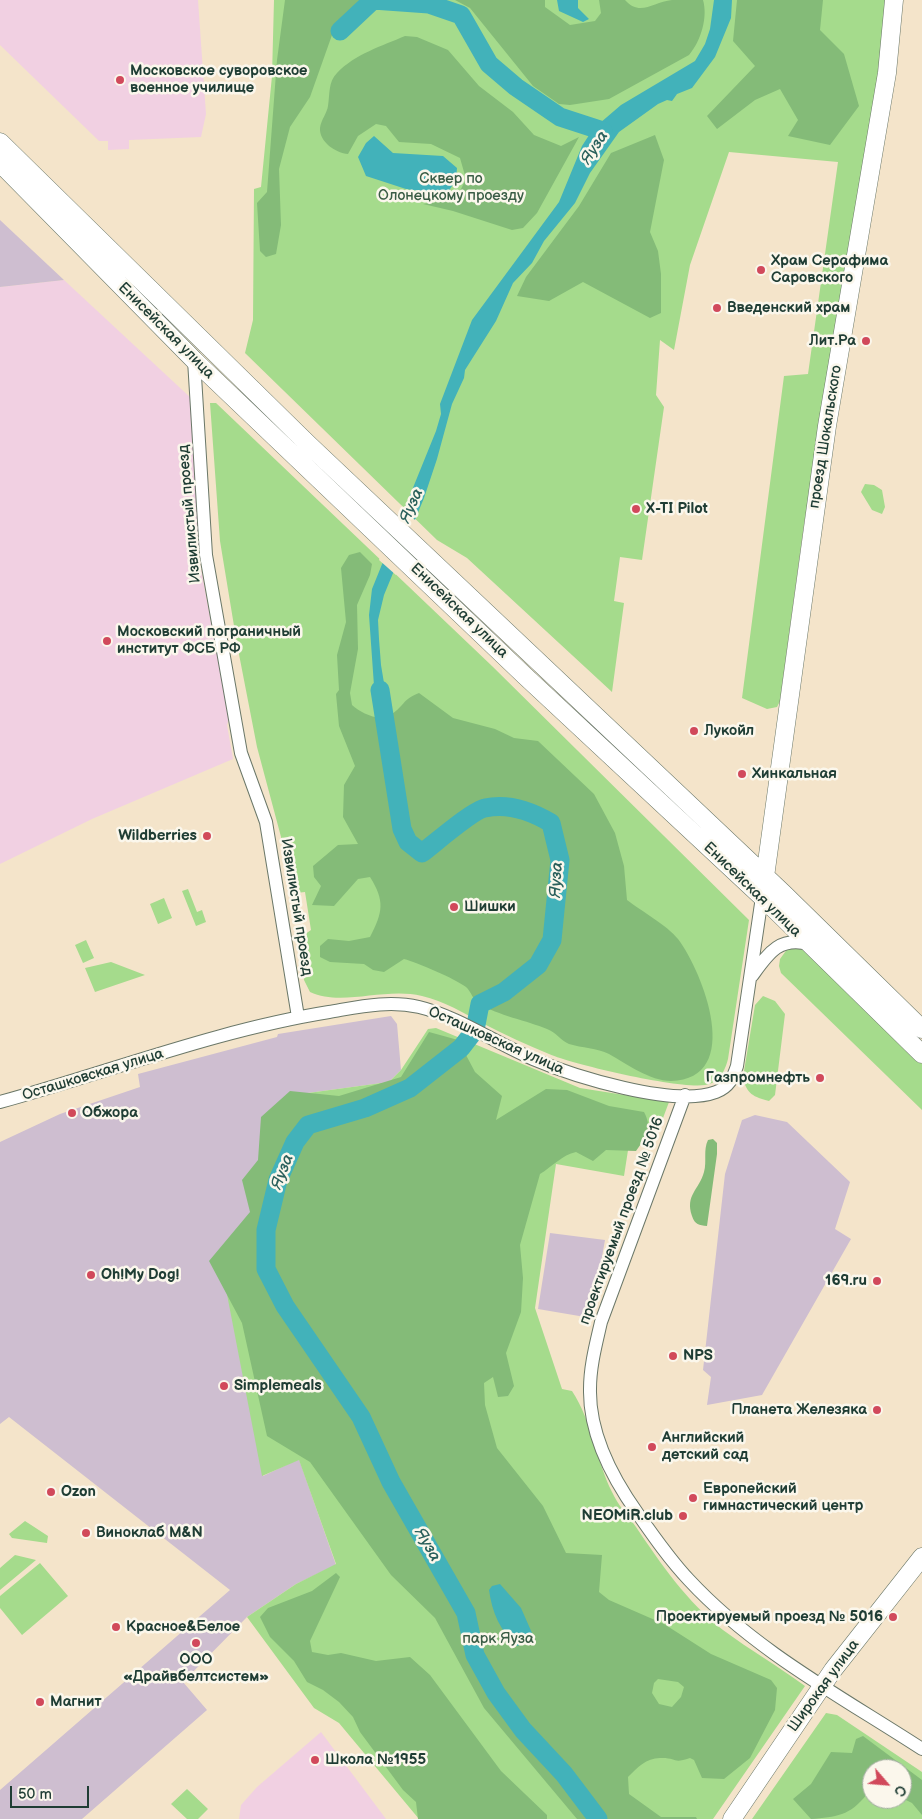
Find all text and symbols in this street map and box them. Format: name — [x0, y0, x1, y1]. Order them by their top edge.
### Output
place label: Московское суворовское военное училище — [130, 62, 307, 97]
marker: Московское суворовское военное училище — [114, 74, 126, 86]
water label: Яуза — [577, 128, 613, 168]
park label: Сквер по Олонецкому проезду — [378, 170, 524, 205]
place label: Храм Серафима Саровского — [771, 252, 888, 287]
marker: Храм Серафима Саровского — [755, 264, 767, 276]
street label: Енисейская улица — [114, 279, 218, 383]
place label: Введенский храм — [727, 299, 850, 317]
marker: Введенский храм — [711, 302, 723, 314]
place label: Лит.Ра — [809, 332, 856, 350]
marker: Лит.Ра — [860, 335, 872, 347]
street label: проезд Шокальского — [806, 364, 846, 510]
street label: Извилистый проезд — [175, 444, 205, 584]
water label: Яуза — [396, 486, 428, 526]
place label: X-TI Pilot — [646, 500, 708, 518]
marker: X-TI Pilot — [630, 503, 642, 515]
street label: Енисейская улица — [406, 560, 512, 662]
place label: Московский пограничный институт ФСБ РФ — [117, 623, 301, 658]
marker: Московский пограничный институт ФСБ РФ — [101, 635, 113, 647]
place label: Лукойл — [704, 722, 754, 740]
marker: Лукойл — [688, 725, 700, 737]
place label: Хинкальная — [752, 765, 837, 783]
marker: Хинкальная — [736, 768, 748, 780]
place label: Wildberries — [118, 827, 197, 845]
marker: Wildberries — [201, 830, 213, 842]
street label: Извилистый проезд — [276, 837, 316, 977]
street label: Енисейская улица — [699, 839, 805, 941]
water label: Яуза — [546, 862, 568, 898]
place label: Шишки — [464, 898, 516, 916]
marker: Шишки — [448, 901, 460, 913]
street label: Осташковская улица — [425, 1003, 567, 1079]
street label: Осташковская улица — [20, 1045, 166, 1105]
place label: Газпромнефть — [706, 1069, 810, 1087]
marker: Газпромнефть — [814, 1072, 826, 1084]
place label: Обжора — [82, 1104, 138, 1122]
marker: Обжора — [66, 1107, 78, 1119]
street label: проектируемый проезд № 5016 — [576, 1115, 668, 1327]
water label: Яуза — [268, 1152, 298, 1192]
place label: Oh!My Dog! — [101, 1266, 179, 1284]
marker: Oh!My Dog! — [85, 1269, 97, 1281]
place label: 169.ru — [825, 1272, 867, 1290]
marker: 169.ru — [871, 1275, 883, 1287]
place label: NPS — [683, 1347, 713, 1365]
marker: NPS — [667, 1350, 679, 1362]
place label: Simplemeals — [234, 1377, 322, 1395]
marker: Simplemeals — [218, 1380, 230, 1392]
place label: Планета Железяка — [731, 1401, 867, 1419]
marker: Планета Железяка — [871, 1404, 883, 1416]
place label: Английский детский сад — [662, 1429, 748, 1464]
marker: Английский детский сад — [646, 1441, 658, 1453]
place label: Европейский гимнастический центр — [703, 1480, 863, 1515]
place label: Ozon — [61, 1483, 96, 1501]
marker: Ozon — [45, 1486, 57, 1498]
marker: Европейский гимнастический центр — [687, 1492, 699, 1504]
place label: NEOMiR.club — [582, 1507, 673, 1525]
marker: NEOMiR.club — [677, 1510, 689, 1522]
place label: Виноклаб М&N — [96, 1524, 203, 1542]
water label: Яуза — [410, 1525, 444, 1565]
marker: Виноклаб М&N — [80, 1527, 92, 1539]
place label: Проектируемый проезд № 5016 — [656, 1608, 883, 1626]
marker: Проектируемый проезд № 5016 — [887, 1611, 899, 1623]
place label: Красное&Белое — [126, 1618, 240, 1636]
marker: Красное&Белое — [110, 1621, 122, 1633]
park label: парк Яуза — [462, 1630, 534, 1648]
street label: Широкая улица — [784, 1636, 864, 1736]
marker: ООО «Драйвбелтсистем» — [190, 1637, 202, 1649]
place label: ООО «Драйвбелтсистем» — [123, 1651, 269, 1686]
place label: Магнит — [50, 1693, 102, 1711]
marker: Магнит — [34, 1696, 46, 1708]
place label: Школа №1955 — [325, 1751, 426, 1769]
marker: Школа №1955 — [309, 1754, 321, 1766]
north arrow — [862, 1759, 912, 1809]
scale bar — [12, 1776, 91, 1808]
text: С — [890, 1782, 910, 1799]
text: 50 m — [18, 1785, 52, 1804]

